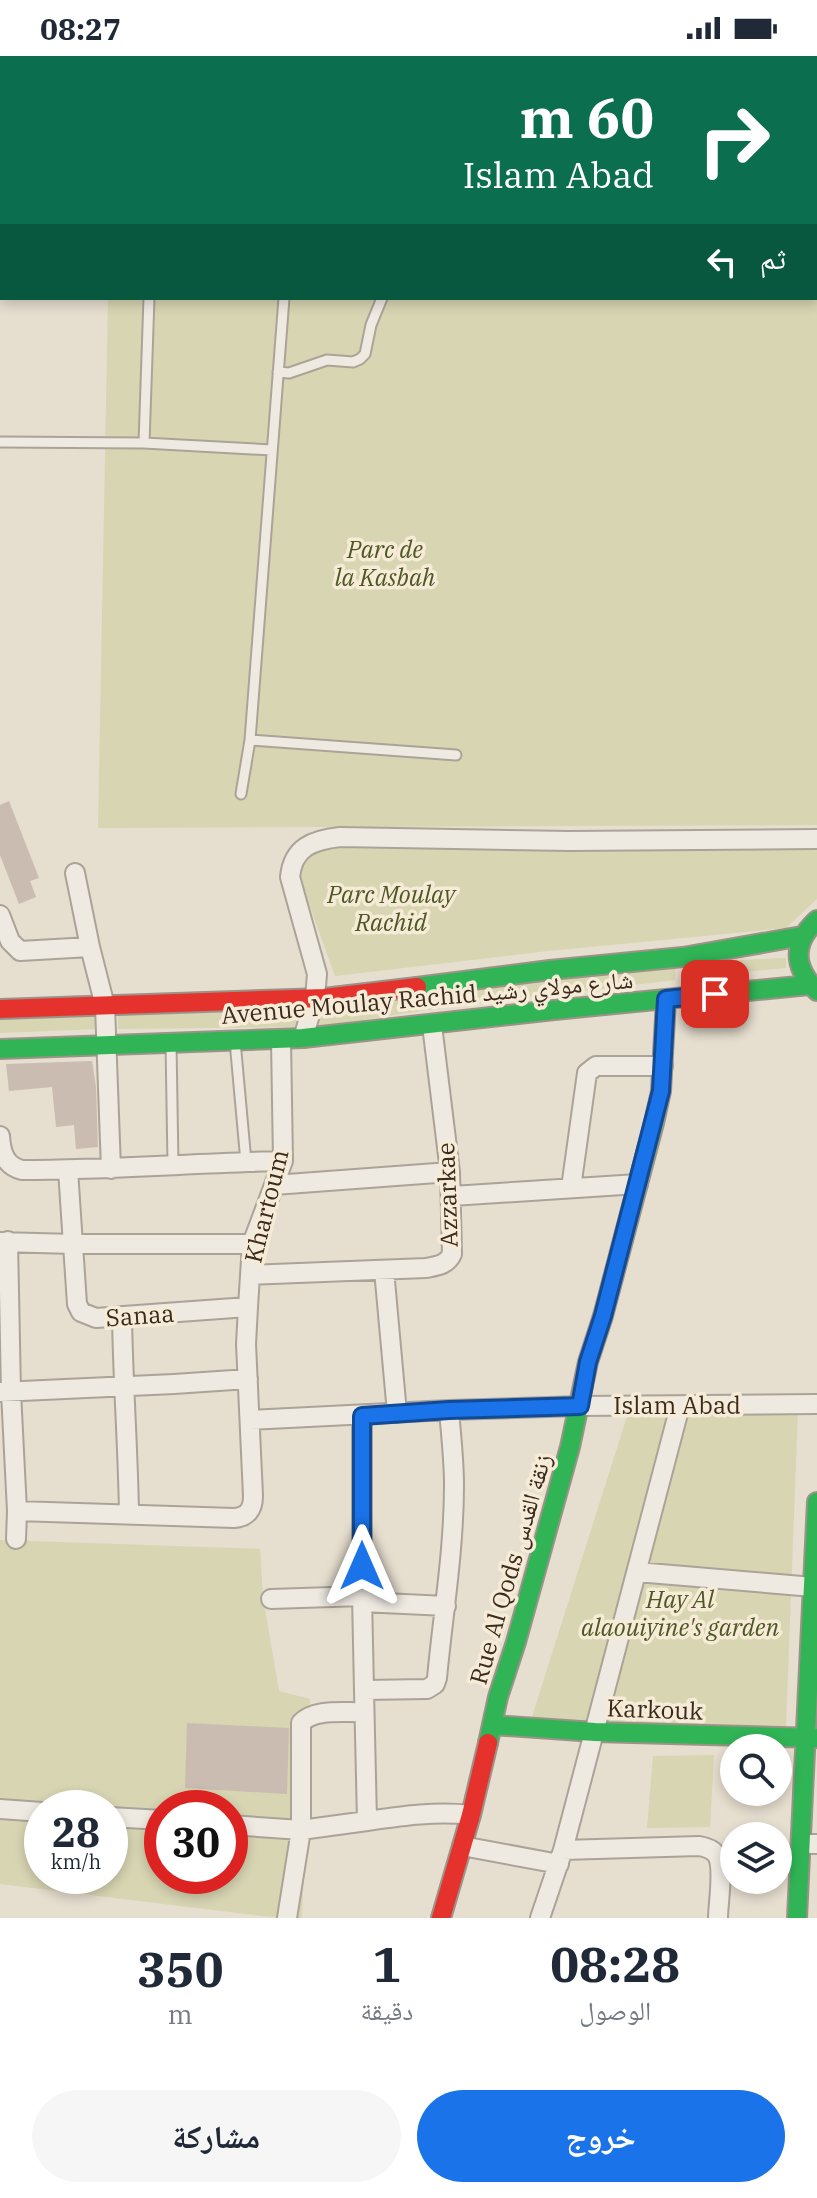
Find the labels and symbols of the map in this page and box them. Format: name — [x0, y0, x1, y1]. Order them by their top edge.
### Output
park label: Parc de la Kasbah — [335, 533, 435, 593]
park label: Parc Moulay Rachid — [326, 878, 457, 938]
pin — [681, 960, 749, 1028]
street label: Avenue Moulay Rachid شارع مولاي رشيد — [220, 963, 635, 1035]
street label: Azzarkae — [429, 1142, 465, 1248]
street label: Khartoum — [236, 1146, 296, 1266]
street label: Sanaa — [105, 1297, 175, 1333]
street label: Islam Abad — [613, 1389, 741, 1421]
street label: Rue Al Qods زنقة القدس — [462, 1450, 558, 1688]
position arrow — [320, 1524, 404, 1608]
park label: Hay Al alaouiyine's garden — [581, 1583, 779, 1643]
street label: Karkouk — [606, 1691, 704, 1727]
speed limit sign: 30 — [144, 1790, 248, 1894]

